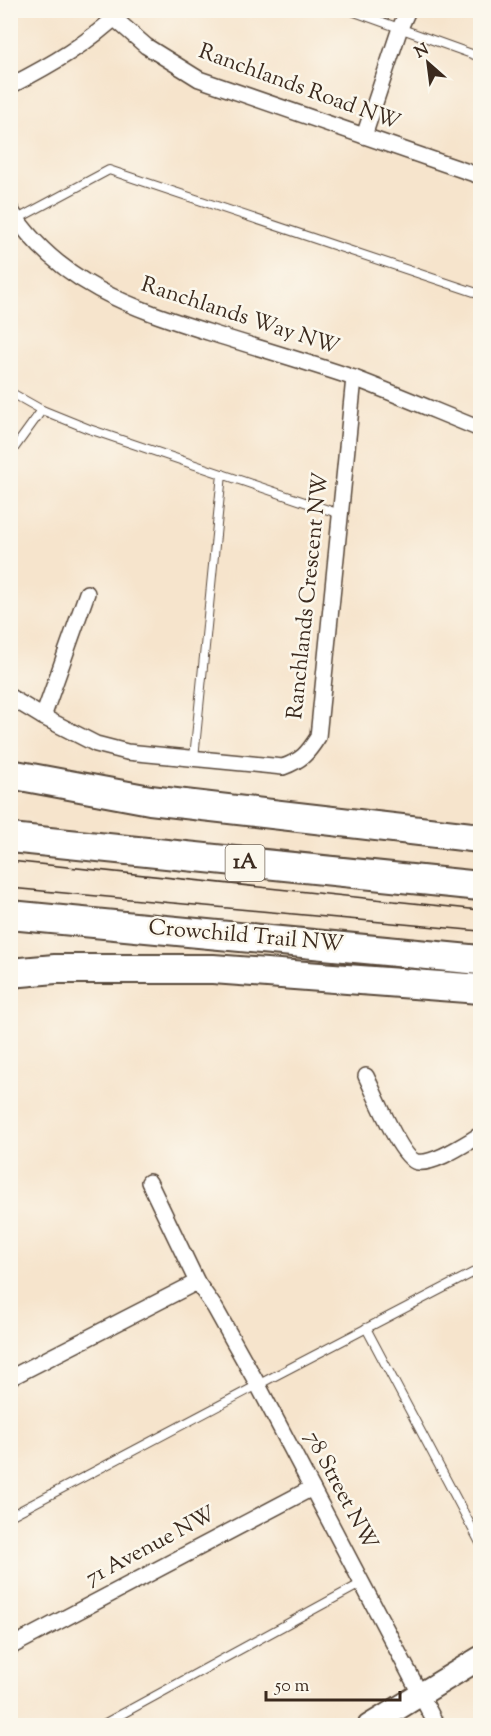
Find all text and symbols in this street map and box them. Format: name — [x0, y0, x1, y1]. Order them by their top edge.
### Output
north arrow — [398, 33, 458, 93]
street label: Ranchlands Road NW — [194, 37, 404, 139]
text: N — [411, 39, 433, 65]
street label: Ranchlands Way NW — [137, 270, 343, 364]
street label: Ranchlands Crescent NW — [280, 471, 338, 721]
road number: 1A — [226, 845, 264, 881]
street label: Crowchild Trail NW — [147, 913, 345, 961]
street label: 78 Street NW — [295, 1426, 385, 1556]
street label: 71 Avenue NW — [80, 1499, 222, 1595]
scale bar — [266, 1664, 400, 1702]
text: 50 m — [274, 1674, 310, 1700]

